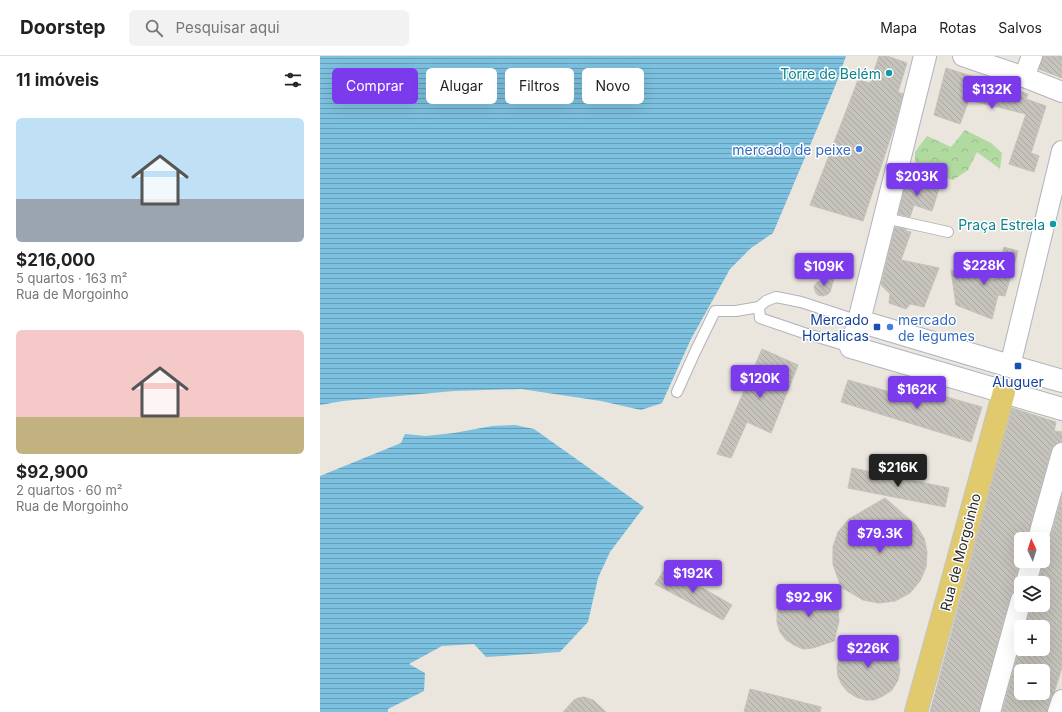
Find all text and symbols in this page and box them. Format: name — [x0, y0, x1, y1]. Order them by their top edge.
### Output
search box — [129, 10, 409, 46]
text: Doorstep — [20, 16, 105, 39]
icon: search — [143, 17, 165, 39]
text: Pesquisar aqui — [175, 18, 280, 37]
text: Mapa — [880, 19, 917, 36]
text: Rotas — [939, 19, 976, 36]
text: Salvos — [998, 19, 1042, 36]
place label: Torre de Belém — [780, 65, 881, 82]
chip: Comprar — [332, 68, 418, 104]
chip: Alugar — [426, 68, 497, 104]
chip: Filtros — [505, 68, 574, 104]
chip: Novo — [582, 68, 644, 104]
marker: Torre de Belém — [884, 68, 894, 78]
icon: filters — [282, 69, 304, 91]
text: 11 imóveis — [16, 70, 99, 90]
pin: $132K — [964, 76, 1020, 110]
text: $132K — [972, 81, 1012, 97]
place label: mercado de peixe — [732, 141, 851, 158]
icon: home — [124, 144, 196, 216]
marker: mercado de peixe — [854, 144, 864, 154]
pin: $203K — [889, 163, 945, 197]
text: $203K — [895, 168, 939, 184]
place label: Praça Estrela — [958, 216, 1045, 233]
marker: Praça Estrela — [1048, 219, 1058, 229]
text: $216,000 — [16, 250, 95, 270]
pin: $228K — [956, 252, 1012, 286]
pin: $109K — [796, 253, 852, 287]
text: $228K — [963, 257, 1005, 273]
text: $109K — [804, 258, 844, 274]
text: 5 quartos · 163 m² — [16, 270, 128, 286]
text: Rua de Morgoinho — [16, 286, 129, 302]
place label: Mercado Hortalicas — [802, 311, 869, 344]
place label: mercado de legumes — [898, 311, 975, 344]
marker: Mercado Hortalicas — [872, 322, 882, 332]
marker: mercado de legumes — [885, 322, 895, 332]
icon: home — [124, 356, 196, 428]
marker: Aluguer — [1013, 361, 1023, 371]
pin: $120K — [732, 365, 788, 399]
text: $120K — [740, 370, 780, 386]
place label: Aluguer — [992, 373, 1044, 390]
pin: $162K — [889, 376, 945, 410]
text: $162K — [897, 381, 937, 397]
pin: $216K — [870, 454, 926, 488]
text: $216K — [878, 459, 918, 475]
text: $92,900 — [16, 462, 88, 482]
text: 2 quartos · 60 m² — [16, 482, 123, 498]
street label: Rua de Morgoinho — [936, 491, 984, 613]
text: Rua de Morgoinho — [16, 498, 129, 514]
pin: $79.3K — [847, 520, 913, 554]
text: $79.3K — [857, 525, 903, 541]
north arrow — [1014, 532, 1050, 568]
map controls — [1014, 532, 1050, 700]
pin: $192K — [665, 560, 721, 594]
text: $192K — [673, 565, 713, 581]
button: layers — [1014, 576, 1050, 612]
pin: $92.9K — [776, 584, 842, 618]
text: $92.9K — [785, 589, 833, 605]
button: + — [1014, 620, 1050, 656]
pin: $226K — [840, 635, 896, 669]
text: $226K — [847, 640, 889, 656]
button: − — [1014, 664, 1050, 700]

